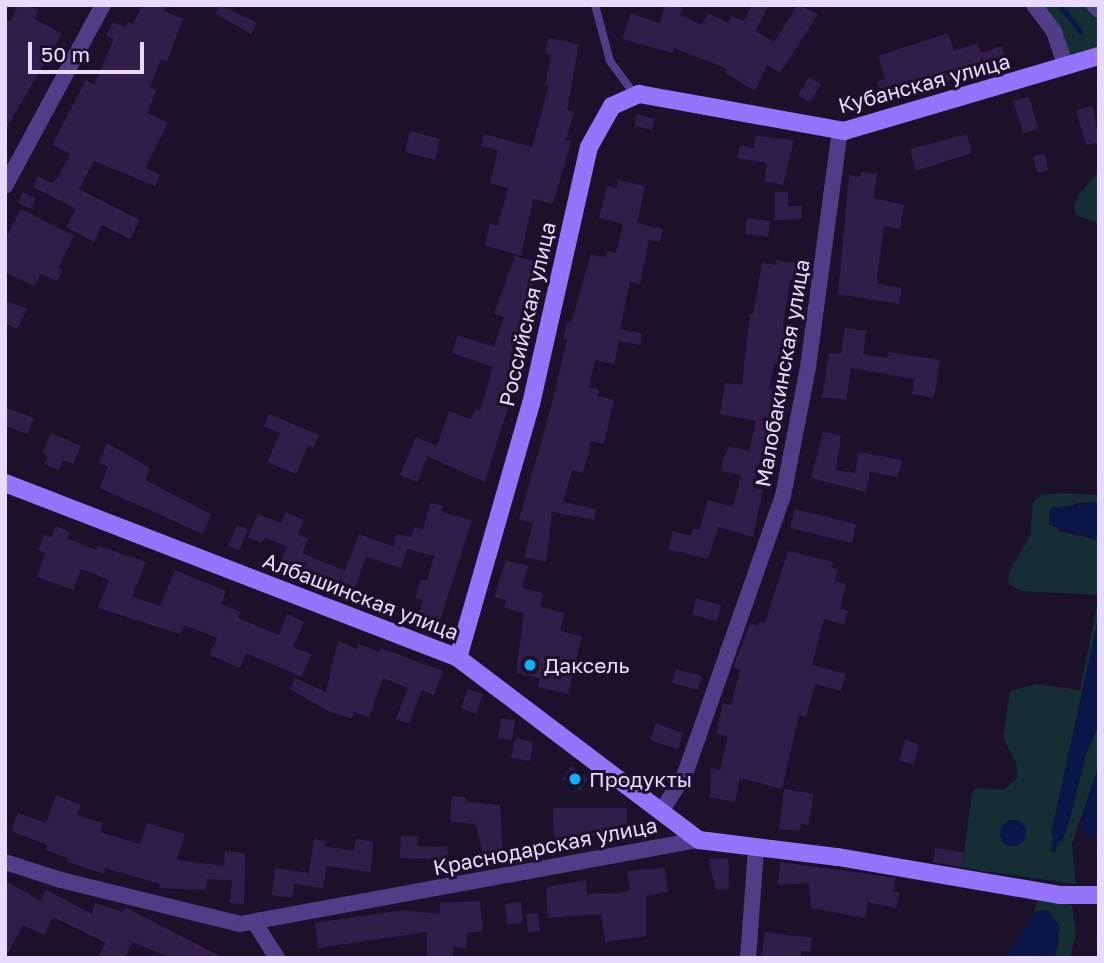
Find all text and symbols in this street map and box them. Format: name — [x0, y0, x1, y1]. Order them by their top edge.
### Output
scale bar — [32, 28, 147, 72]
text: 50 m — [41, 41, 90, 67]
street label: Кубанская улица — [835, 48, 1013, 118]
street label: Российская улица — [494, 219, 560, 409]
street label: Малобакинская улица — [750, 257, 814, 489]
street label: Албашинская улица — [260, 547, 462, 645]
place label: Даксель — [544, 652, 630, 678]
marker: Даксель — [522, 657, 538, 673]
place label: Продукты — [589, 766, 692, 792]
marker: Продукты — [567, 771, 583, 787]
street label: Краснодарская улица — [431, 812, 659, 880]

